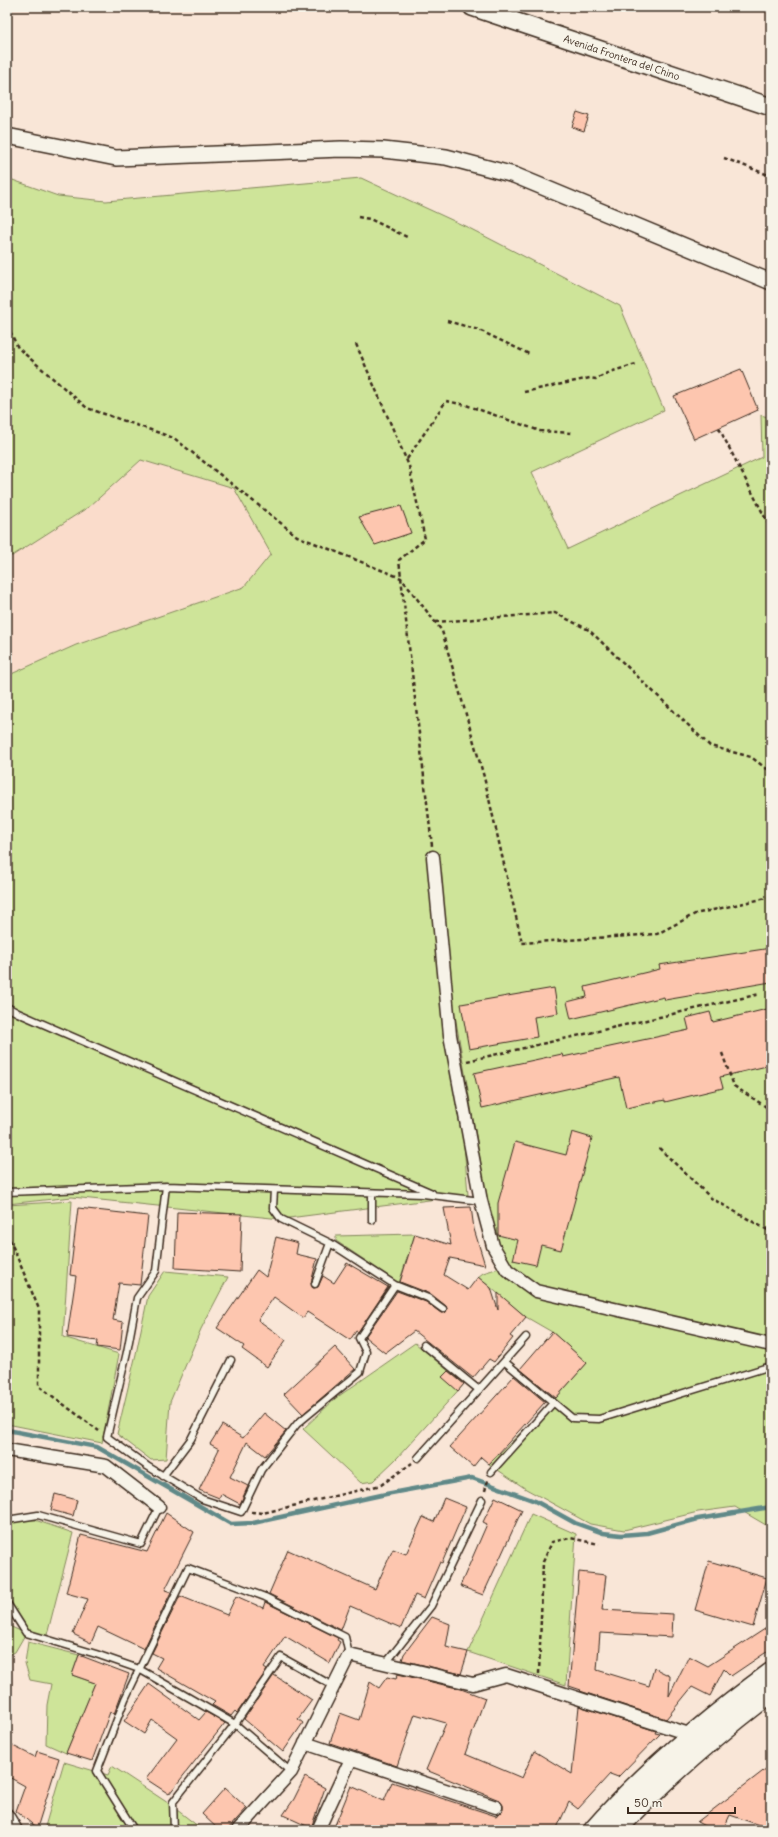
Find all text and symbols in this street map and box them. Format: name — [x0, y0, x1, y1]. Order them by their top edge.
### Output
street label: Avenida Frontera del Chino — [562, 32, 682, 83]
scale bar — [628, 1789, 735, 1815]
text: 50 m — [634, 1795, 663, 1810]

